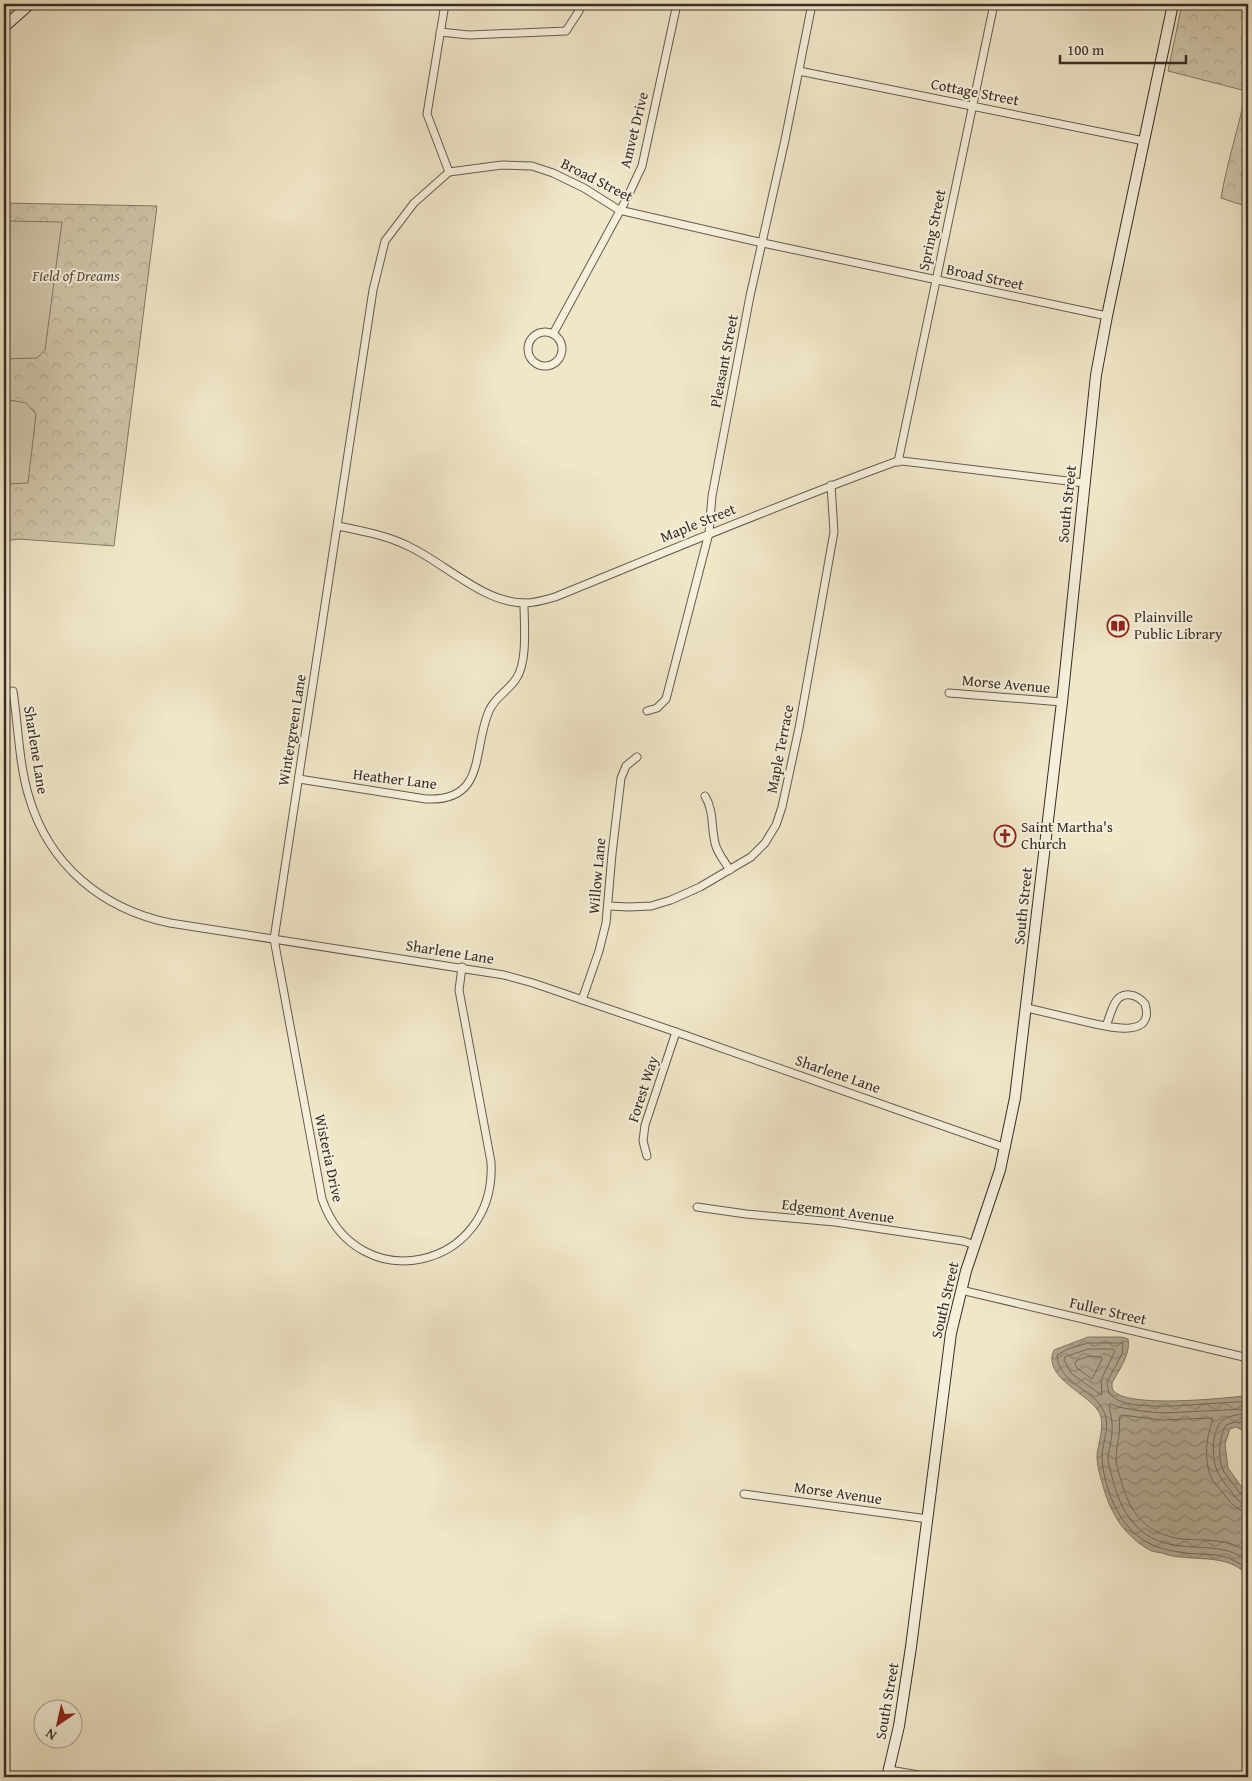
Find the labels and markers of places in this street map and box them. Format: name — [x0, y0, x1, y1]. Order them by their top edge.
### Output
place label: Plainville Public Library — [1134, 606, 1223, 644]
library icon: Plainville Public Library — [1106, 614, 1130, 638]
place label: Saint Martha's Church — [1021, 816, 1113, 854]
church icon: Saint Martha's Church — [993, 824, 1017, 848]

